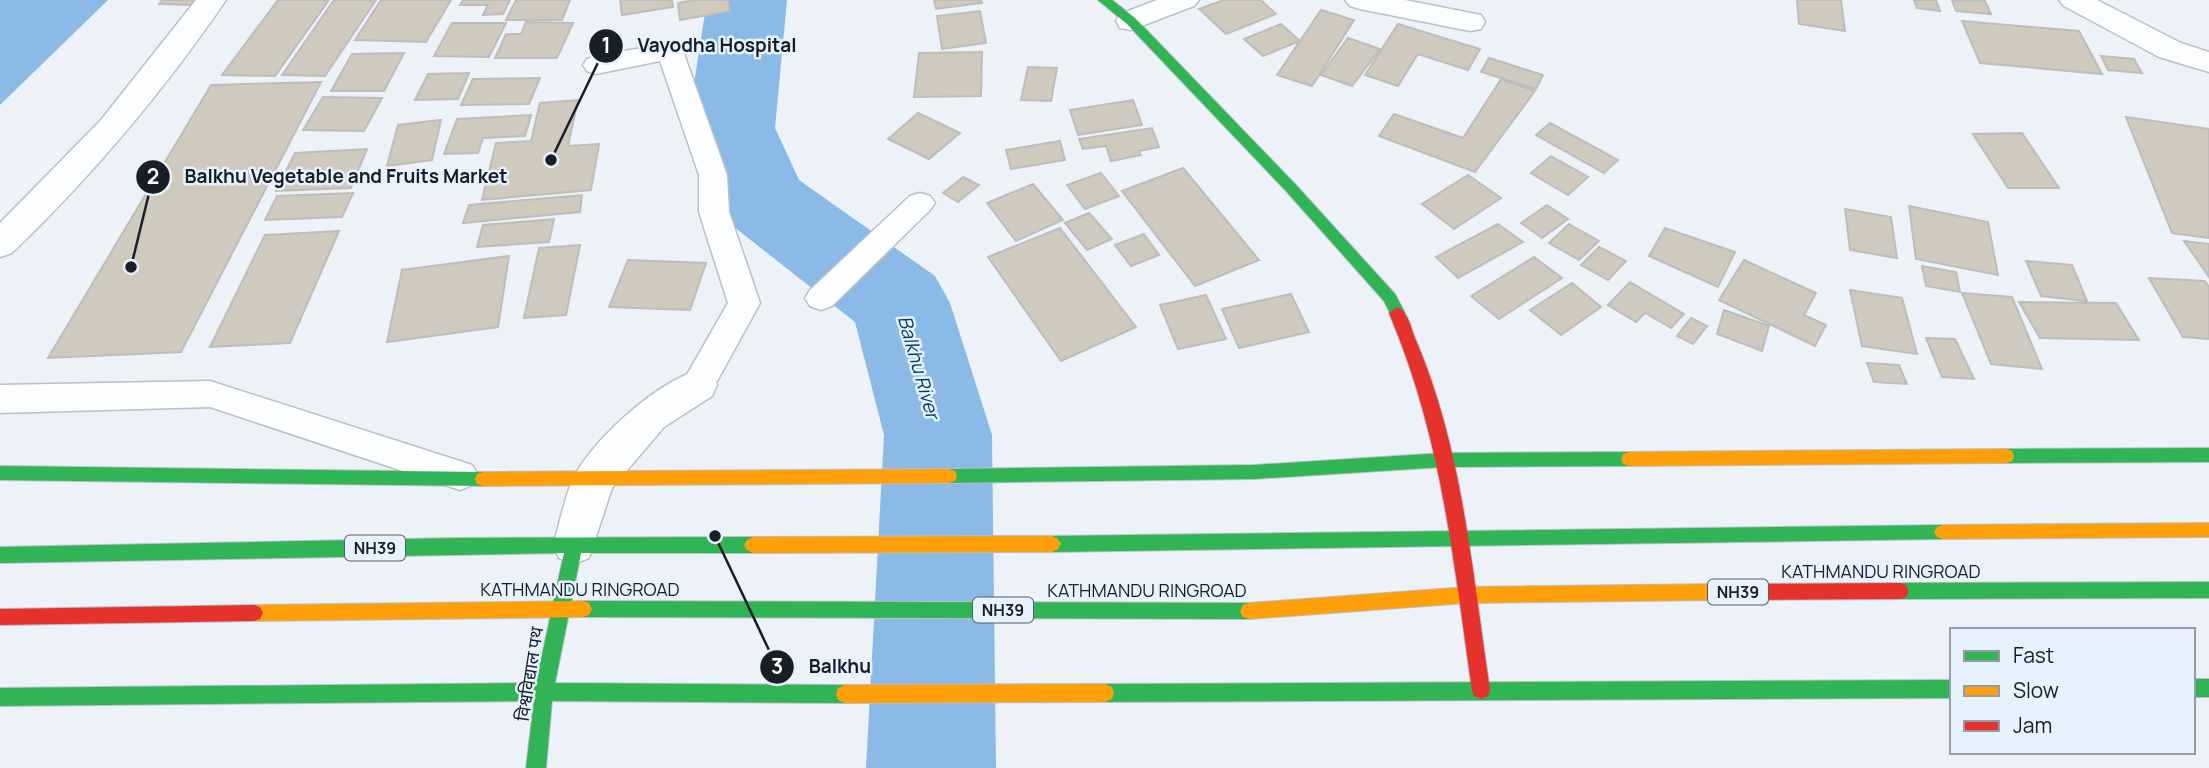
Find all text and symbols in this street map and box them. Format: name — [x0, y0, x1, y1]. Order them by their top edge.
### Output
callout: Vayodha Hospital — [588, 26, 811, 66]
text: 1 — [601, 31, 611, 59]
text: Vayodha Hospital — [637, 32, 797, 58]
callout: Balkhu Vegetable and Fruits Market — [135, 157, 521, 197]
text: 2 — [147, 162, 159, 190]
text: Balkhu Vegetable and Fruits Market — [185, 163, 507, 189]
water label: Balkhu River — [892, 312, 947, 424]
road number: NH39 — [345, 536, 405, 561]
street label: KATHMANDU RINGROAD — [1781, 559, 1981, 583]
street label: KATHMANDU RINGROAD — [480, 577, 680, 601]
street label: KATHMANDU RINGROAD — [1047, 578, 1247, 602]
road number: NH39 — [1708, 580, 1768, 604]
road number: NH39 — [973, 597, 1033, 622]
street label: विश्वविद्याल पथ — [510, 624, 548, 723]
legend — [1950, 628, 2195, 754]
text: Fast — [2013, 641, 2054, 669]
callout: Balkhu — [760, 647, 885, 687]
text: 3 — [771, 652, 783, 680]
text: Balkhu — [809, 653, 871, 679]
text: Slow — [2013, 676, 2059, 704]
text: Jam — [2013, 711, 2052, 739]

